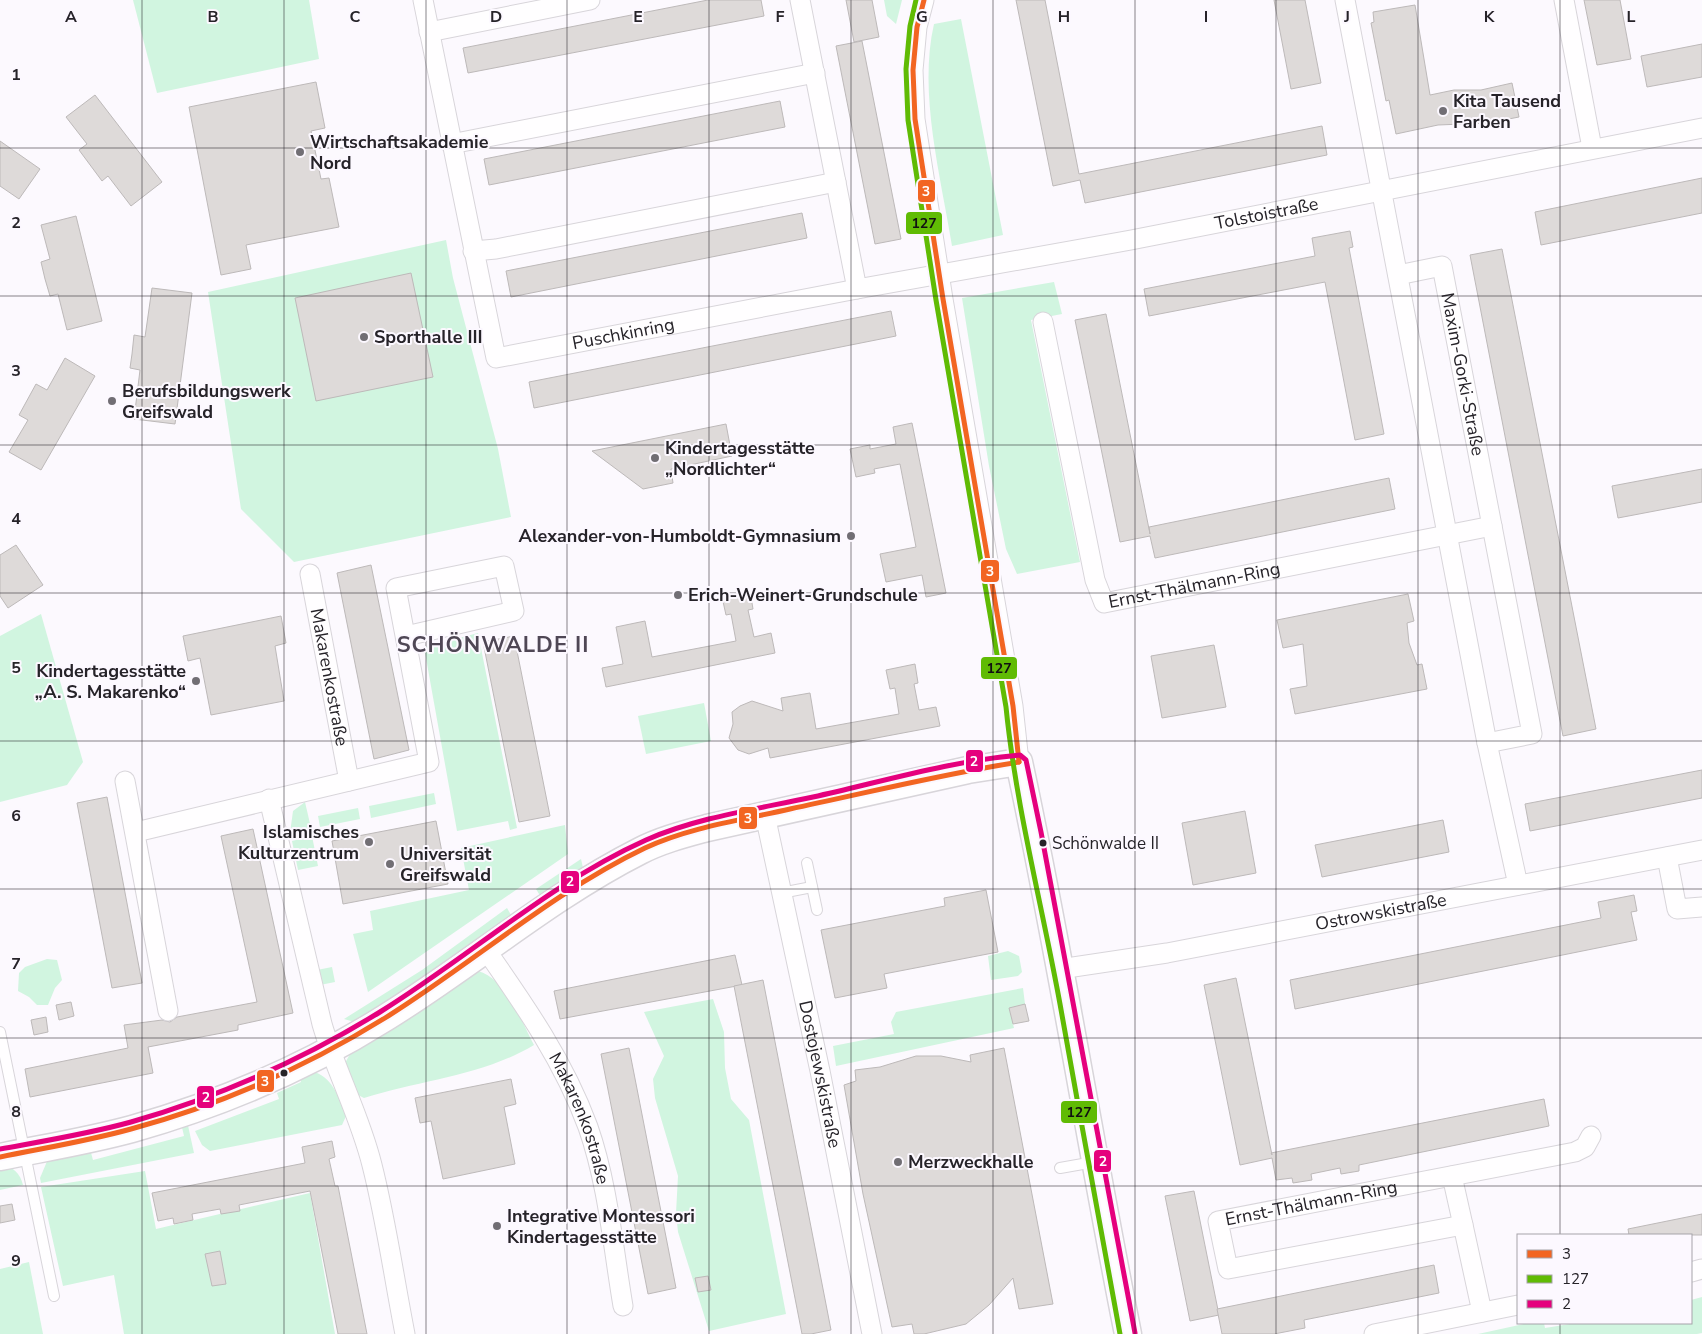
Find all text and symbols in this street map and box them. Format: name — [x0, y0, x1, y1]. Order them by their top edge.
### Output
text: A — [65, 6, 77, 28]
text: B — [207, 6, 219, 28]
text: C — [350, 6, 361, 28]
text: D — [490, 6, 502, 28]
text: E — [633, 6, 643, 28]
text: F — [776, 6, 785, 28]
text: G — [916, 6, 928, 28]
text: H — [1058, 6, 1070, 28]
text: I — [1204, 6, 1208, 28]
text: J — [1343, 6, 1350, 28]
text: K — [1484, 6, 1496, 28]
text: L — [1627, 6, 1636, 28]
text: 1 — [11, 64, 21, 86]
place label: Kita Tausend Farben — [1453, 89, 1561, 134]
marker: Kita Tausend Farben — [1437, 105, 1449, 117]
place label: Wirtschaftsakademie Nord — [310, 130, 489, 175]
marker: Wirtschaftsakademie Nord — [294, 146, 306, 158]
line badge: 3 — [917, 179, 936, 203]
text: 3 — [922, 182, 930, 201]
street label: Tolstoistraße — [1213, 192, 1320, 235]
line badge: 127 — [905, 211, 943, 235]
text: 2 — [11, 212, 21, 234]
text: 127 — [911, 214, 937, 233]
street label: Maxim-Gorki-Straße — [1435, 291, 1490, 458]
street label: Puschkinring — [570, 312, 676, 355]
place label: Sporthalle III — [374, 325, 483, 349]
marker: Sporthalle III — [358, 331, 370, 343]
text: 3 — [11, 360, 21, 382]
place label: Berufsbildungswerk Greifswald — [122, 379, 291, 424]
marker: Berufsbildungswerk Greifswald — [106, 395, 118, 407]
place label: Kindertagesstätte „Nordlichter“ — [665, 436, 815, 481]
marker: Kindertagesstätte „Nordlichter“ — [649, 452, 661, 464]
text: 4 — [11, 508, 21, 530]
place label: Alexander-von-Humboldt-Gymnasium — [519, 524, 841, 548]
marker: Alexander-von-Humboldt-Gymnasium — [845, 530, 857, 542]
street label: Ernst-Thälmann-Ring — [1106, 556, 1282, 614]
line badge: 3 — [980, 559, 1000, 583]
text: 3 — [986, 562, 994, 581]
place label: Erich-Weinert-Grundschule — [688, 583, 918, 607]
marker: Erich-Weinert-Grundschule — [672, 589, 684, 601]
street label: Makarenkostraße — [305, 606, 354, 748]
district label: SCHÖNWALDE II — [397, 630, 589, 660]
line badge: 127 — [980, 656, 1018, 680]
text: 5 — [11, 657, 21, 679]
place label: Kindertagesstätte „A. S. Makarenko“ — [35, 659, 186, 704]
text: 127 — [986, 659, 1012, 678]
marker: Kindertagesstätte „A. S. Makarenko“ — [190, 675, 202, 687]
line badge: 2 — [965, 749, 984, 773]
text: 2 — [970, 752, 978, 771]
text: 6 — [11, 805, 21, 827]
line badge: 3 — [738, 806, 758, 830]
text: 3 — [744, 809, 752, 828]
place label: Islamisches Kulturzentrum — [238, 820, 359, 865]
place label: Schönwalde II — [1052, 832, 1159, 855]
marker: Islamisches Kulturzentrum — [363, 836, 375, 848]
marker: Schönwalde II — [1038, 838, 1048, 848]
place label: Universität Greifswald — [400, 842, 492, 887]
marker: Universität Greifswald — [384, 858, 396, 870]
line badge: 2 — [560, 870, 580, 894]
text: 2 — [566, 872, 574, 891]
street label: Ostrowskistraße — [1313, 887, 1449, 936]
text: 7 — [11, 953, 21, 975]
street label: Dostojewskistraße — [793, 998, 847, 1150]
street label: Makarenkostraße — [543, 1048, 615, 1186]
unlabelled marker — [279, 1068, 289, 1078]
line badge: 3 — [256, 1069, 275, 1093]
text: 3 — [261, 1072, 269, 1091]
line badge: 2 — [196, 1085, 215, 1109]
text: 2 — [202, 1088, 210, 1107]
line badge: 127 — [1060, 1100, 1098, 1124]
text: 8 — [11, 1101, 21, 1123]
text: 127 — [1066, 1103, 1092, 1122]
line badge: 2 — [1093, 1149, 1112, 1173]
place label: Merzweckhalle — [908, 1150, 1034, 1174]
text: 2 — [1099, 1152, 1107, 1171]
marker: Merzweckhalle — [892, 1156, 904, 1168]
street label: Ernst-Thälmann-Ring — [1223, 1175, 1399, 1231]
place label: Integrative Montessori Kindertagesstätte — [507, 1204, 695, 1249]
marker: Integrative Montessori Kindertagesstätte — [491, 1220, 503, 1232]
legend — [1517, 1234, 1692, 1324]
text: 3 — [1562, 1244, 1571, 1264]
text: 9 — [11, 1250, 21, 1272]
text: 127 — [1562, 1269, 1589, 1289]
text: 2 — [1562, 1294, 1571, 1314]

